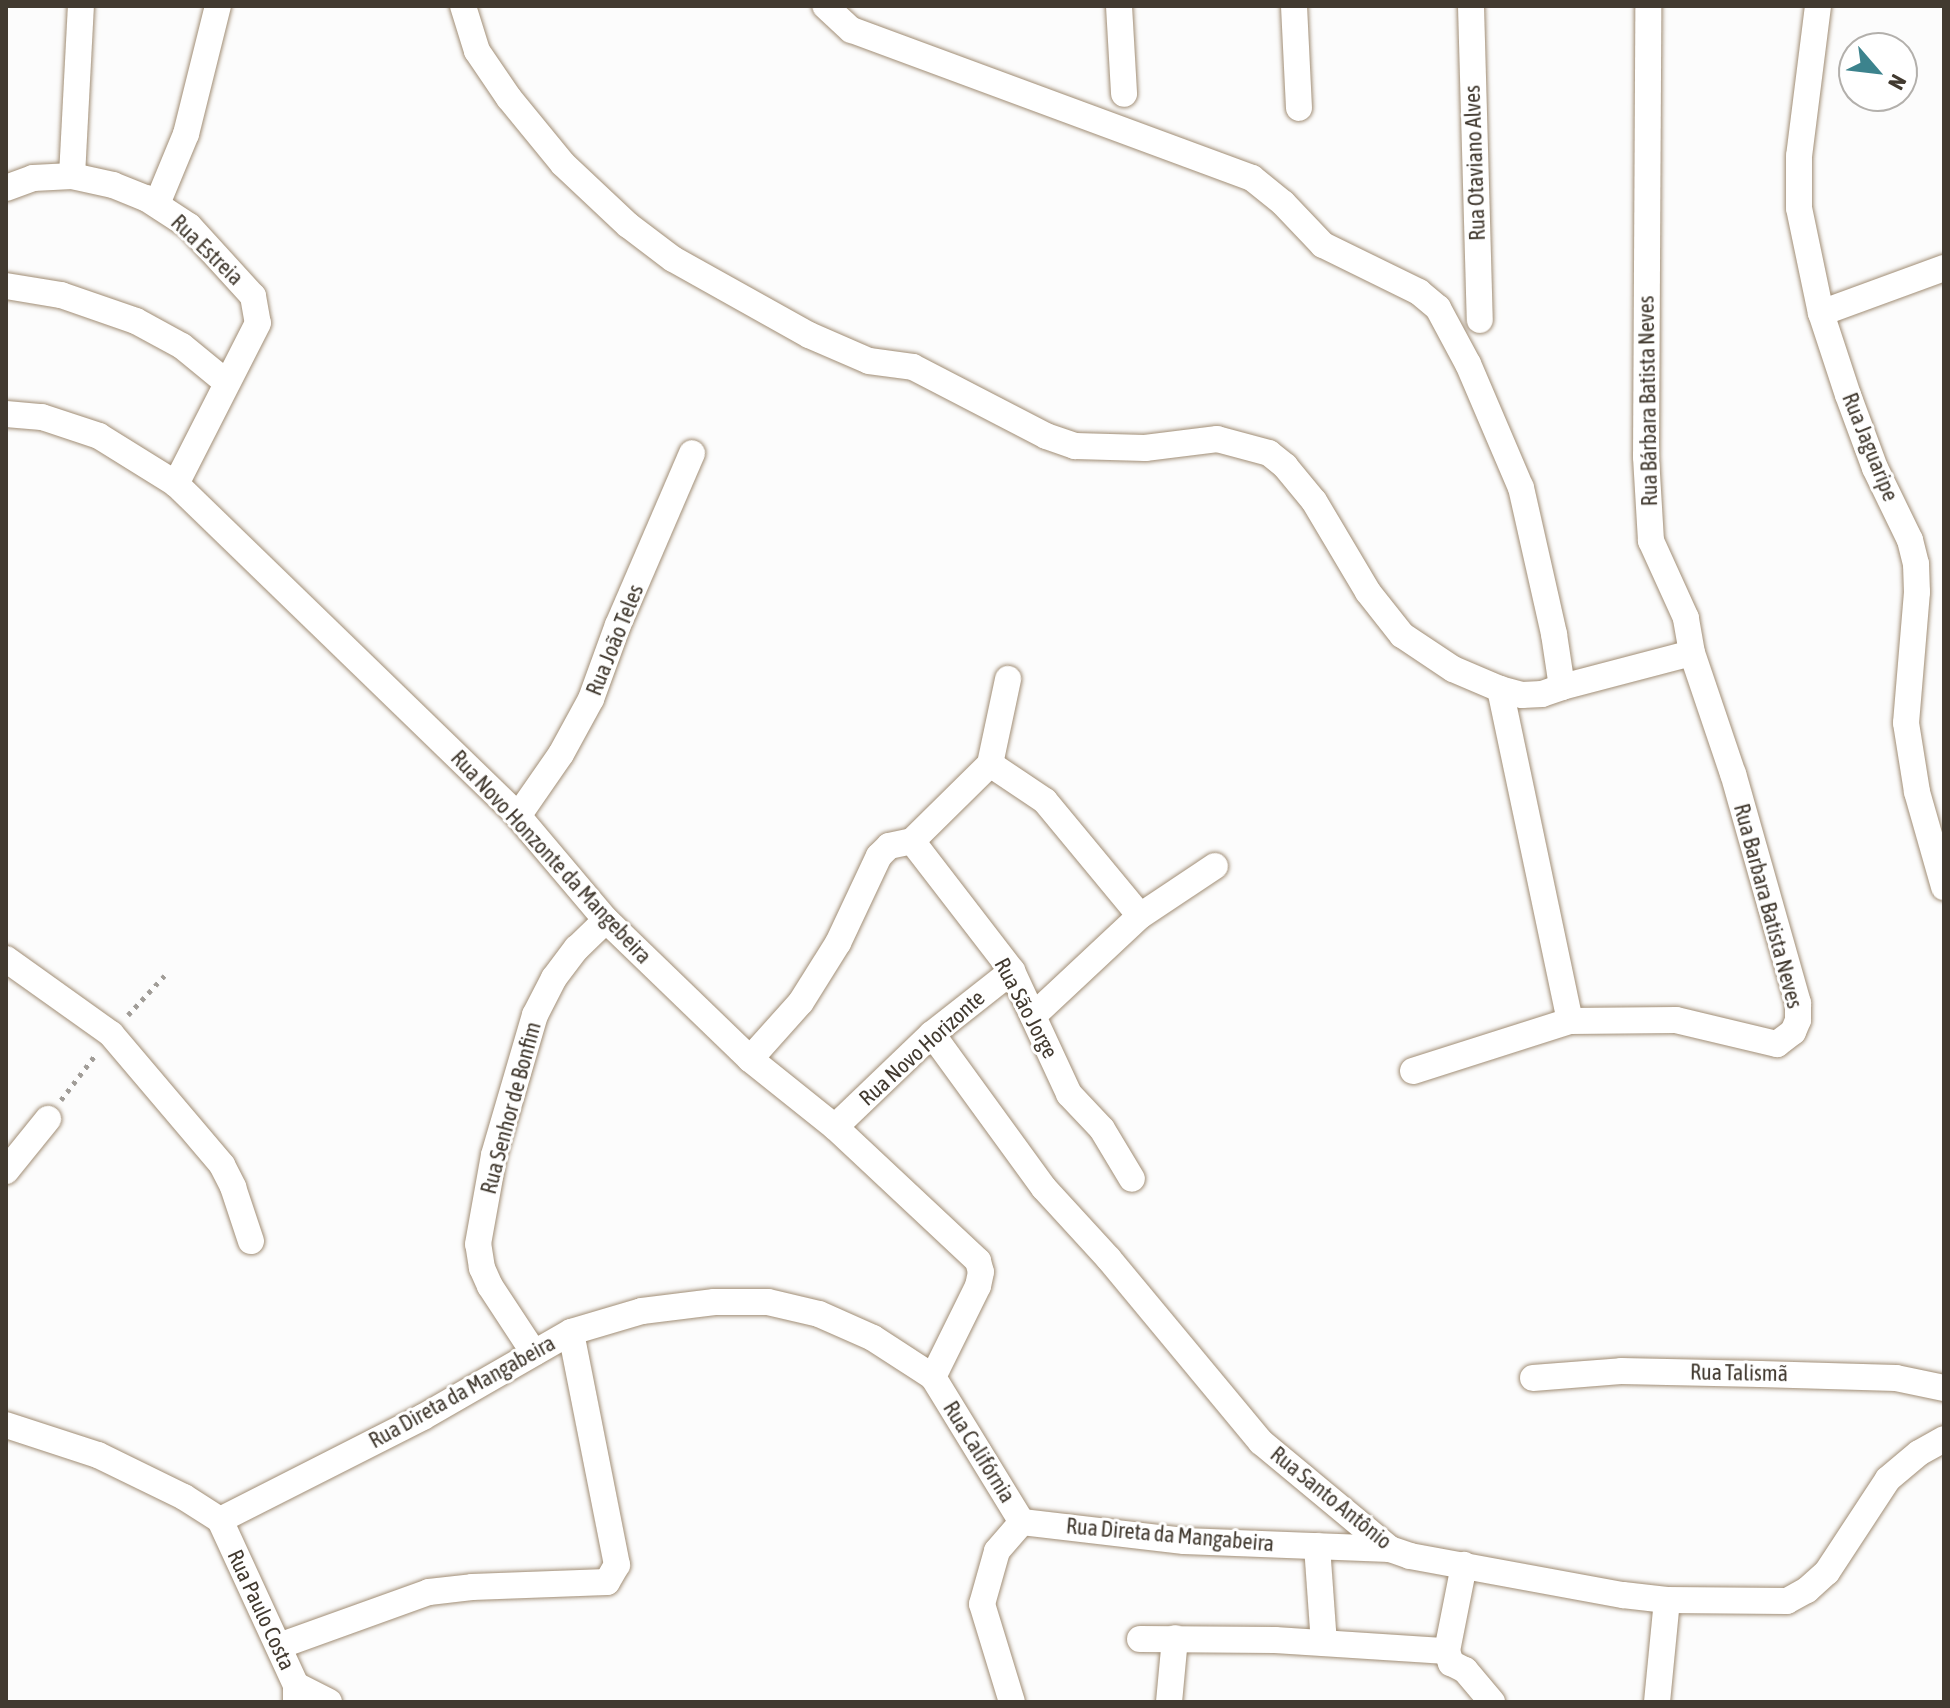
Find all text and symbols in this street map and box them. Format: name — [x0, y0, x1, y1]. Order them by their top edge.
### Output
north arrow — [1838, 32, 1918, 112]
text: N — [1883, 70, 1912, 94]
street label: Rua Otaviano Alves — [1459, 85, 1491, 241]
street label: Rua Estreia — [165, 209, 249, 291]
street label: Rua Bárbara Batista Neves — [1633, 295, 1663, 507]
street label: Rua Jaguaripe — [1836, 389, 1904, 505]
street label: Rua João Teles — [581, 581, 649, 699]
street label: Rua Novo Honzonte da Mangebeira — [445, 745, 657, 969]
street label: Rua Barbara Batista Neves — [1728, 801, 1808, 1011]
street label: Rua São Jorge — [989, 953, 1063, 1063]
street label: Rua Novo Horizonte — [854, 985, 990, 1111]
street label: Rua Senhor de Bonfim — [475, 1019, 547, 1197]
street label: Rua Direta da Mangabeira — [364, 1330, 560, 1454]
street label: Rua Talismã — [1690, 1359, 1788, 1387]
street label: Rua Califórnia — [937, 1396, 1021, 1508]
street label: Rua Santo Antônio — [1265, 1441, 1397, 1555]
street label: Rua Direta da Mangabeira — [1065, 1513, 1275, 1557]
street label: Rua Paulo Costa — [222, 1546, 300, 1674]

